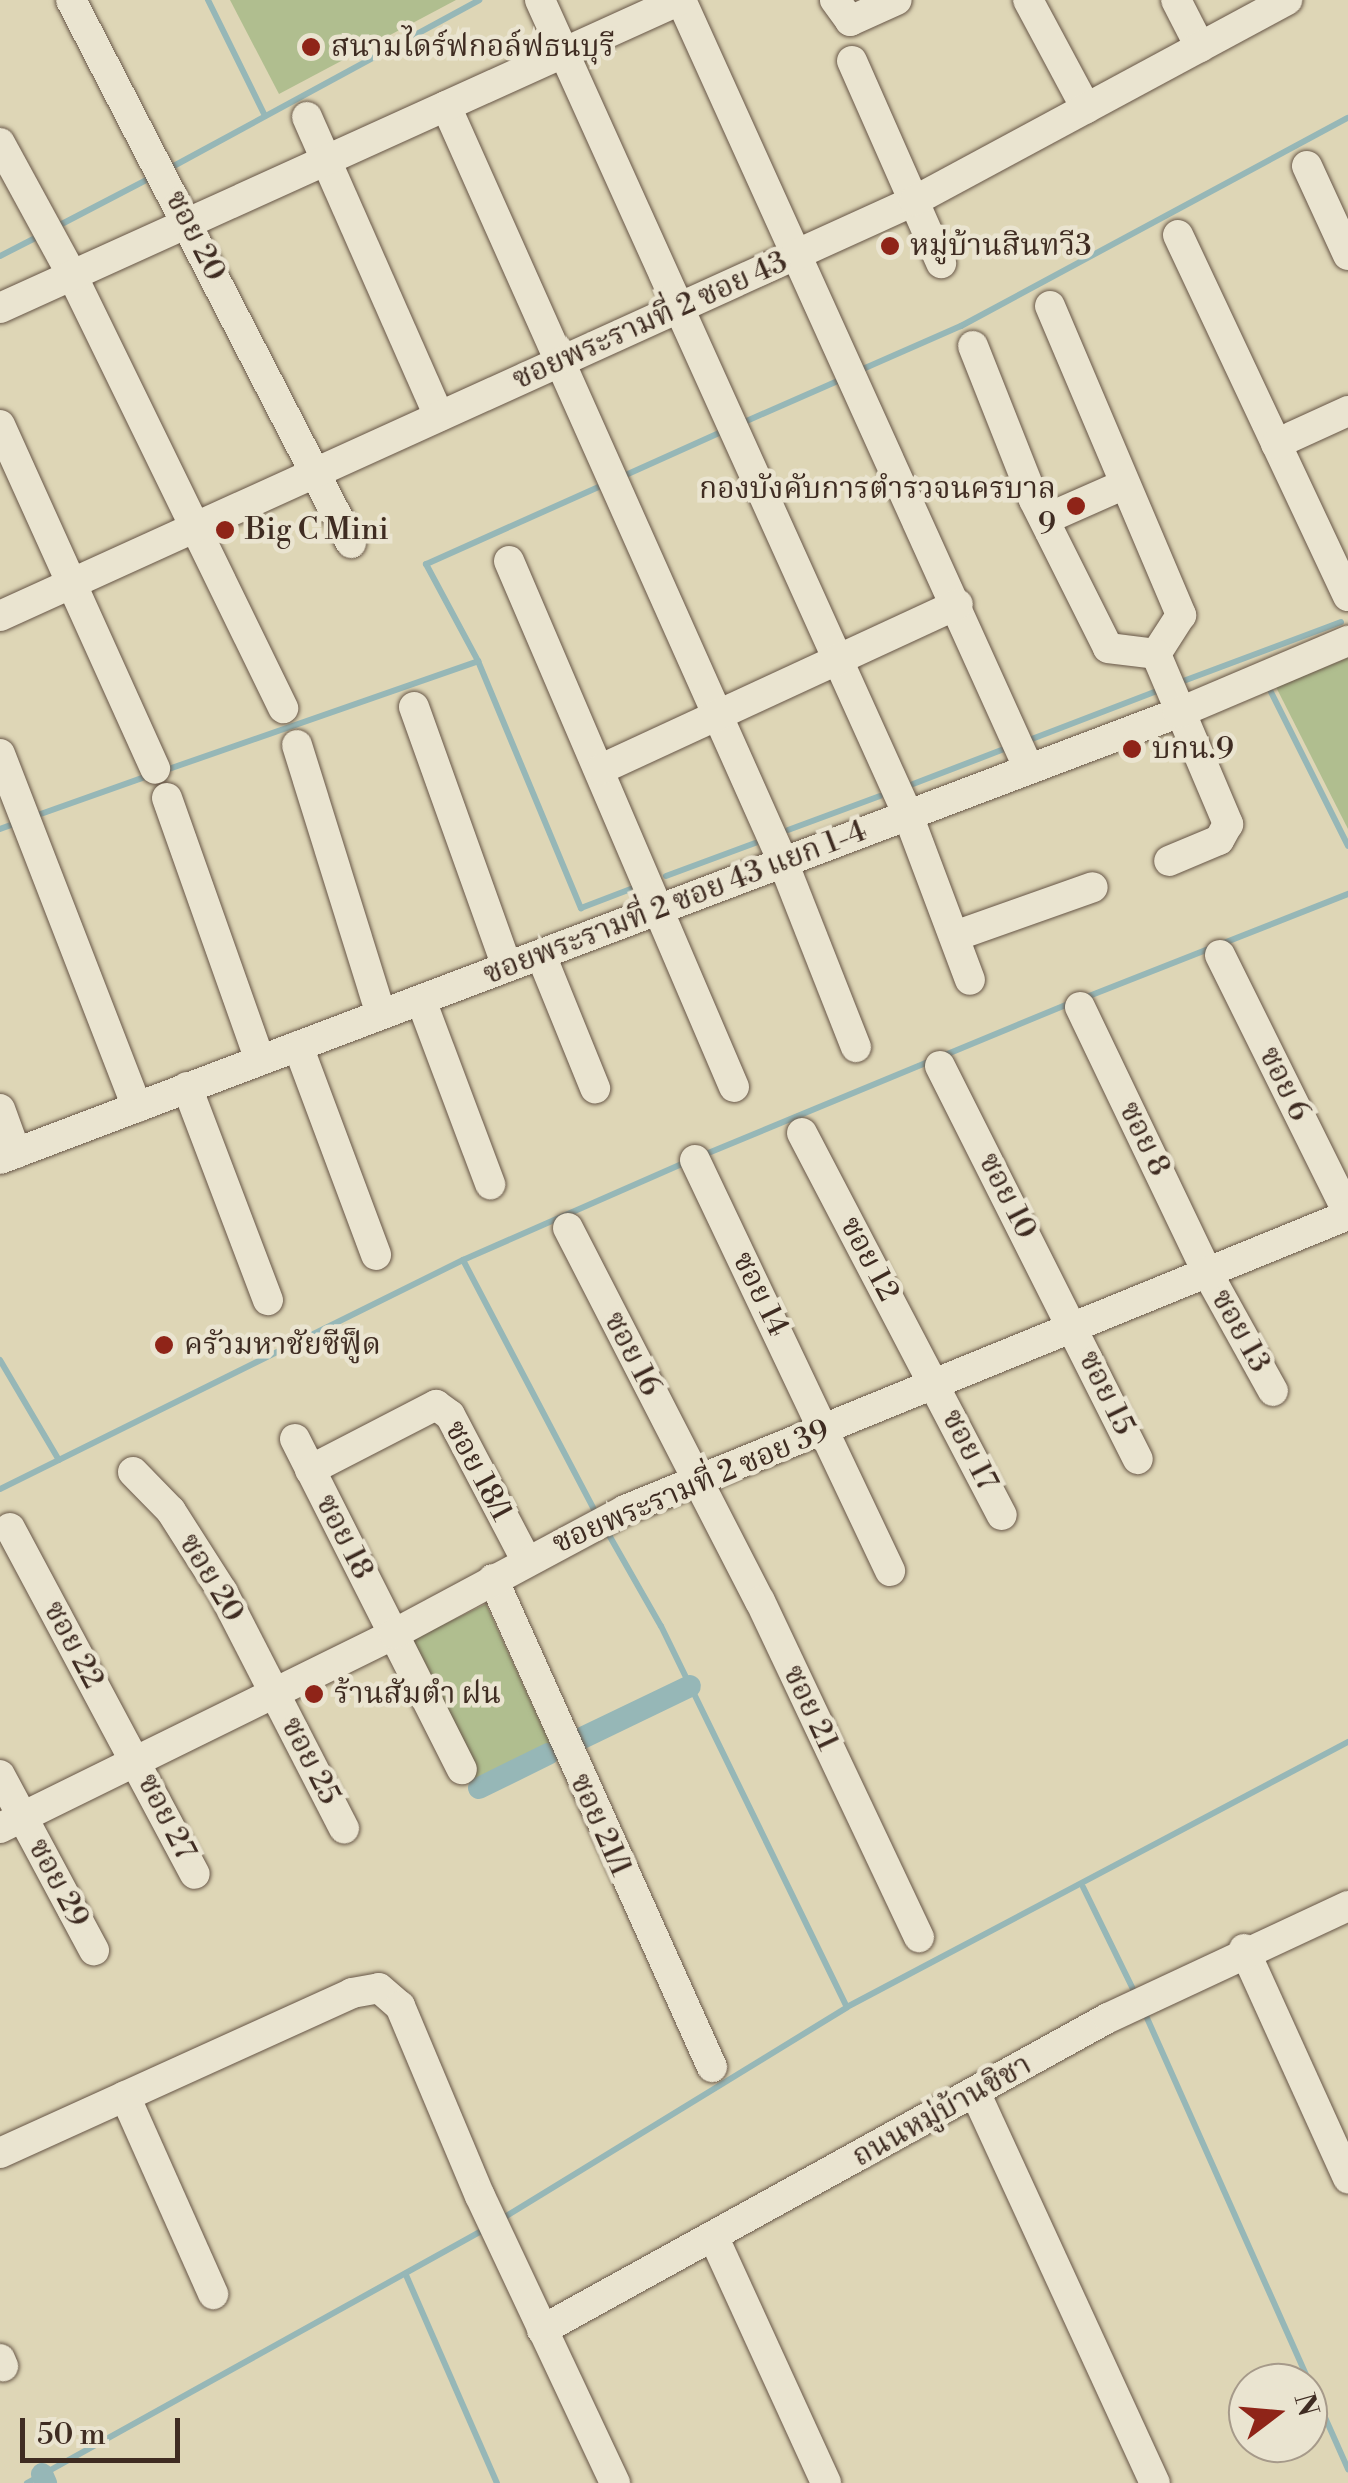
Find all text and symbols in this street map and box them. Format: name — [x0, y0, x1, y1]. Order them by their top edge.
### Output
place label: สนามไดร์ฟกอล์ฟธนบุรี — [331, 29, 614, 65]
marker: สนามไดร์ฟกอล์ฟธนบุรี — [300, 36, 322, 58]
street label: ซอย 20 — [157, 185, 233, 287]
place label: หมู่บ้านสินทวี3 — [910, 228, 1092, 264]
marker: หมู่บ้านสินทวี3 — [879, 235, 901, 257]
street label: ซอยพระรามที่ 2 ซอย 43 — [507, 244, 793, 398]
place label: กองบังคับการตำรวจนครบาล 9 — [699, 471, 1056, 542]
marker: กองบังคับการตำรวจนครบาล 9 — [1065, 495, 1087, 517]
place label: Big C Mini — [245, 512, 389, 548]
marker: Big C Mini — [214, 519, 236, 541]
place label: บกน.9 — [1152, 731, 1234, 767]
marker: บกน.9 — [1121, 738, 1143, 760]
street label: ซอยพระรามที่ 2 ซอย 43 แยก 1-4 — [478, 813, 872, 993]
street label: ซอย 6 — [1251, 1041, 1317, 1127]
street label: ซอย 8 — [1111, 1096, 1177, 1182]
street label: ซอย 10 — [970, 1147, 1044, 1245]
street label: ซอย 12 — [832, 1211, 906, 1307]
street label: ซอย 14 — [724, 1246, 796, 1342]
street label: ซอย 13 — [1203, 1283, 1277, 1379]
street label: ซอย 16 — [596, 1306, 668, 1402]
place label: ครัวมหาชัยซีฟู็ด — [184, 1327, 381, 1363]
marker: ครัวมหาชัยซีฟู็ด — [153, 1334, 175, 1356]
street label: ซอย 15 — [1070, 1345, 1142, 1441]
street label: ซอย 17 — [933, 1403, 1005, 1497]
street label: ซอยพระรามที่ 2 ซอย 39 — [547, 1412, 835, 1562]
street label: ซอย 18/1 — [436, 1414, 520, 1528]
street label: ซอย 18 — [307, 1489, 381, 1585]
street label: ซอย 20 — [171, 1527, 251, 1629]
street label: ซอย 22 — [35, 1595, 111, 1695]
street label: ซอย 21 — [775, 1660, 845, 1756]
place label: ร้านสัมตำ ฝน — [334, 1676, 501, 1712]
marker: ร้านสัมตำ ฝน — [303, 1683, 325, 1705]
street label: ซอย 25 — [273, 1711, 347, 1811]
street label: ซอย 27 — [129, 1768, 203, 1866]
street label: ซอย 21/1 — [561, 1768, 639, 1882]
street label: ซอย 29 — [20, 1833, 96, 1933]
street label: ถนนหมู่บ้านชิชา — [846, 2047, 1038, 2175]
north arrow — [1228, 2363, 1328, 2463]
text: N — [1286, 2390, 1325, 2421]
scale bar — [25, 2398, 185, 2460]
text: 50 m — [37, 2416, 106, 2454]

